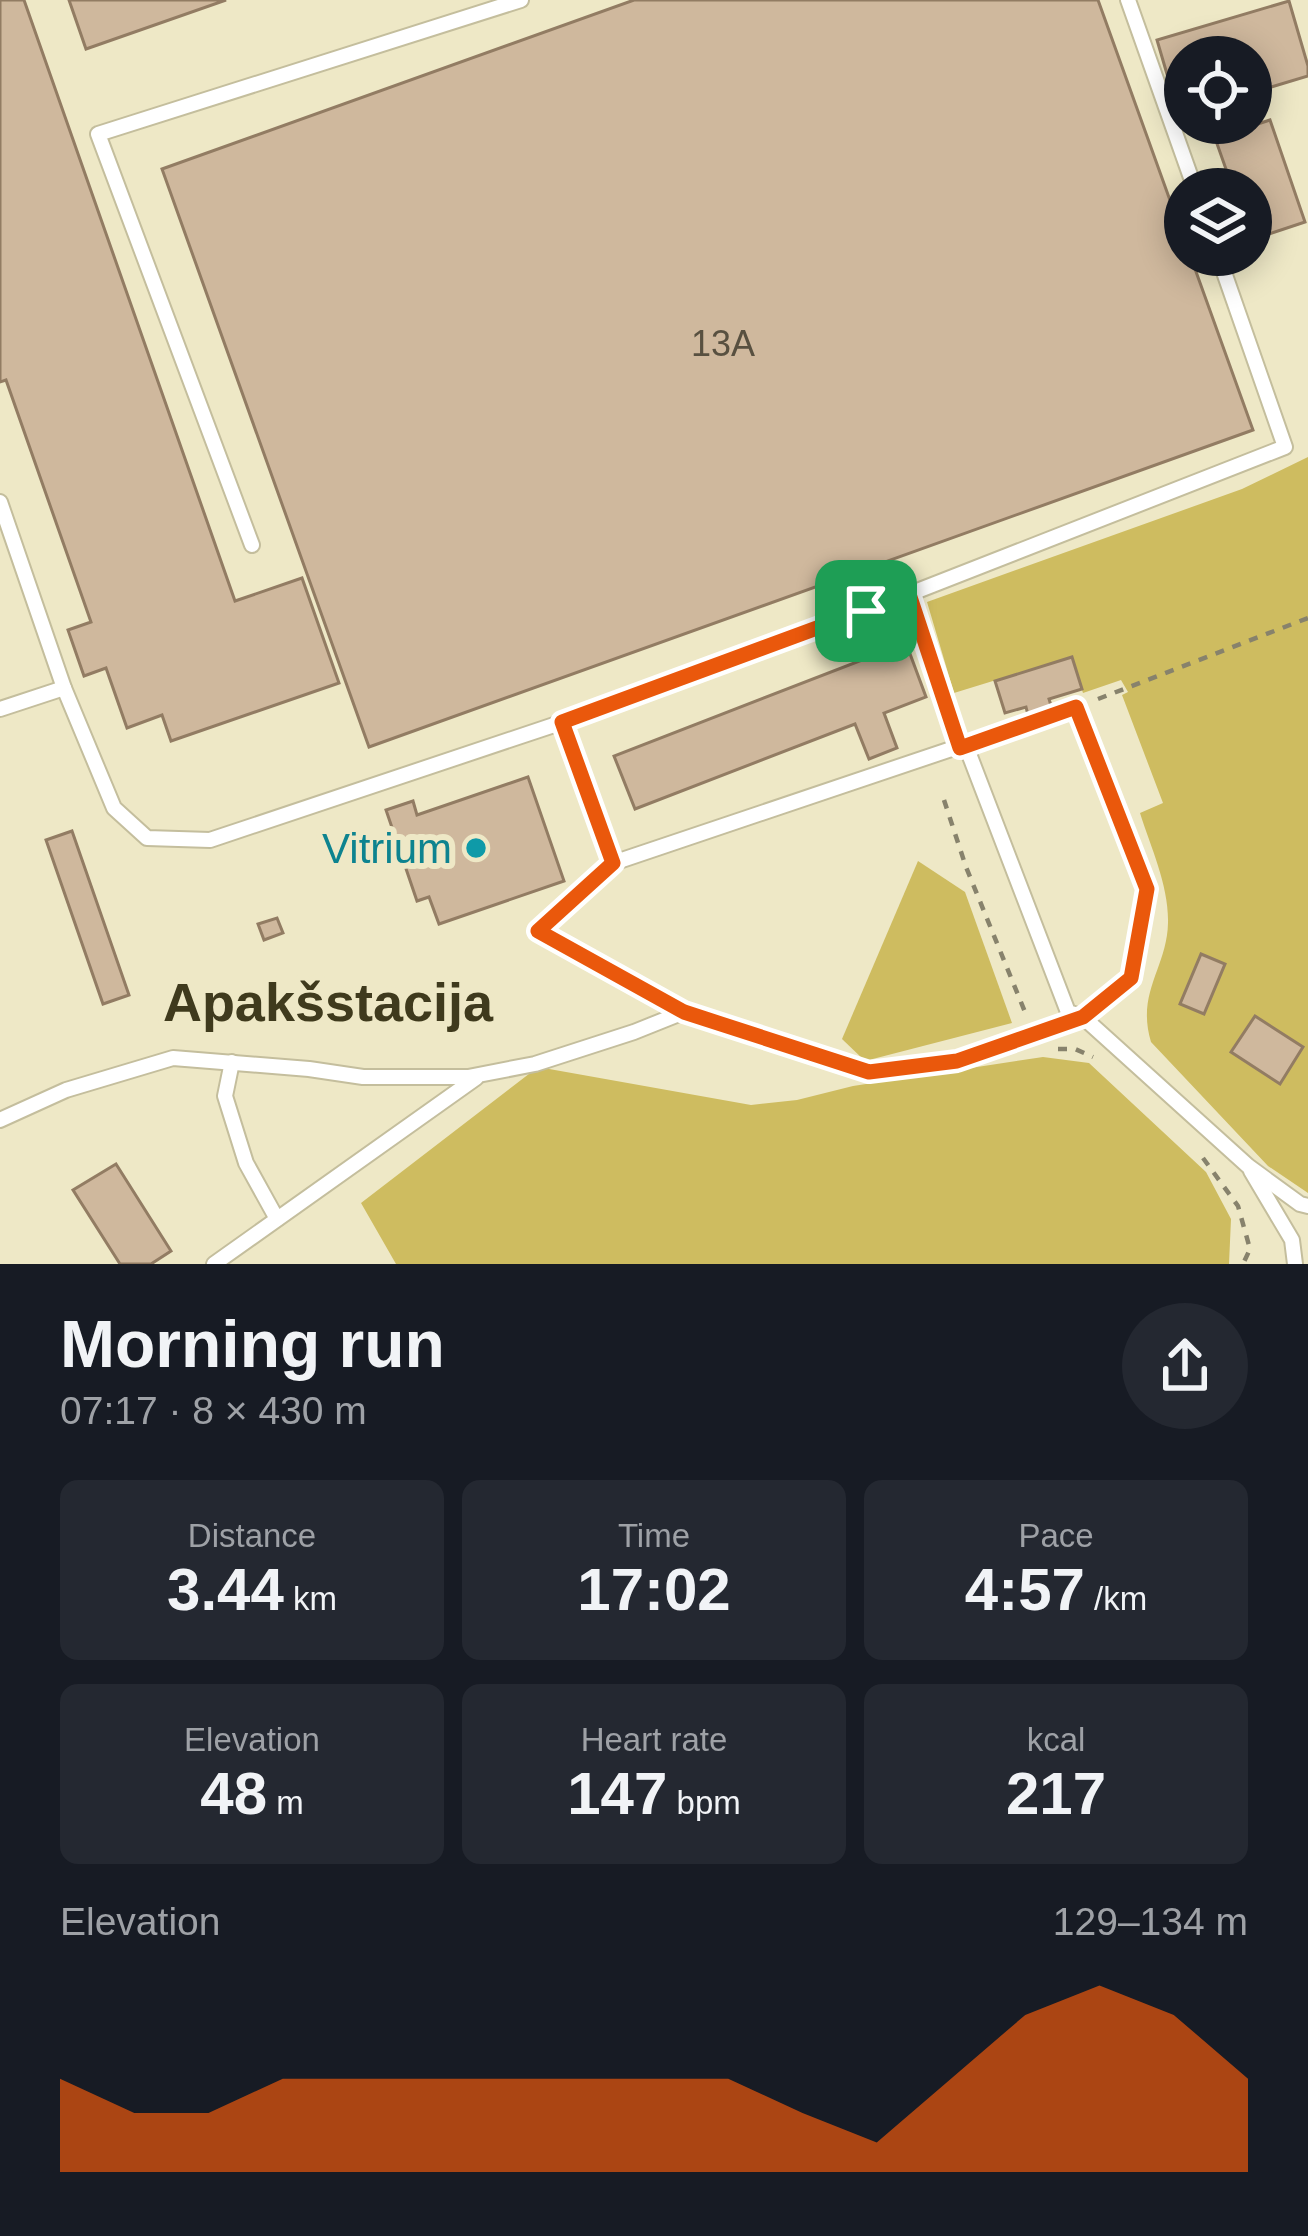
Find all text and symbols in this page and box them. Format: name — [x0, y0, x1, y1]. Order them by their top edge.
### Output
map controls — [1164, 36, 1272, 276]
button: locate — [1164, 36, 1272, 144]
button: layers — [1164, 168, 1272, 276]
house number: 13A — [691, 323, 755, 364]
pin — [815, 560, 917, 662]
icon: arrive — [833, 578, 899, 644]
place label: Vitrium — [322, 825, 452, 872]
marker: Vitrium — [463, 835, 489, 861]
district label: Apakšstacija — [163, 972, 494, 1032]
button: share — [1122, 1303, 1248, 1429]
text: Morning run — [60, 1307, 445, 1381]
text: 07:17 · 8 × 430 m — [60, 1389, 367, 1432]
text: Distance — [188, 1517, 316, 1554]
text: Time — [618, 1517, 690, 1554]
text: Pace — [1018, 1517, 1094, 1554]
text: 3.44 — [167, 1556, 284, 1623]
text: 17:02 — [577, 1556, 731, 1623]
text: 4:57 — [965, 1556, 1085, 1623]
text: km — [284, 1580, 337, 1617]
text: /km — [1085, 1580, 1147, 1617]
text: Elevation — [184, 1721, 320, 1758]
text: Heart rate — [581, 1721, 727, 1758]
text: kcal — [1027, 1721, 1085, 1758]
text: 48 — [200, 1760, 267, 1827]
text: 147 — [567, 1760, 667, 1827]
text: 217 — [1006, 1760, 1106, 1827]
text: m — [267, 1784, 304, 1821]
text: bpm — [667, 1784, 741, 1821]
text: Elevation — [60, 1900, 220, 1943]
text: 129–134 m — [1053, 1900, 1248, 1943]

